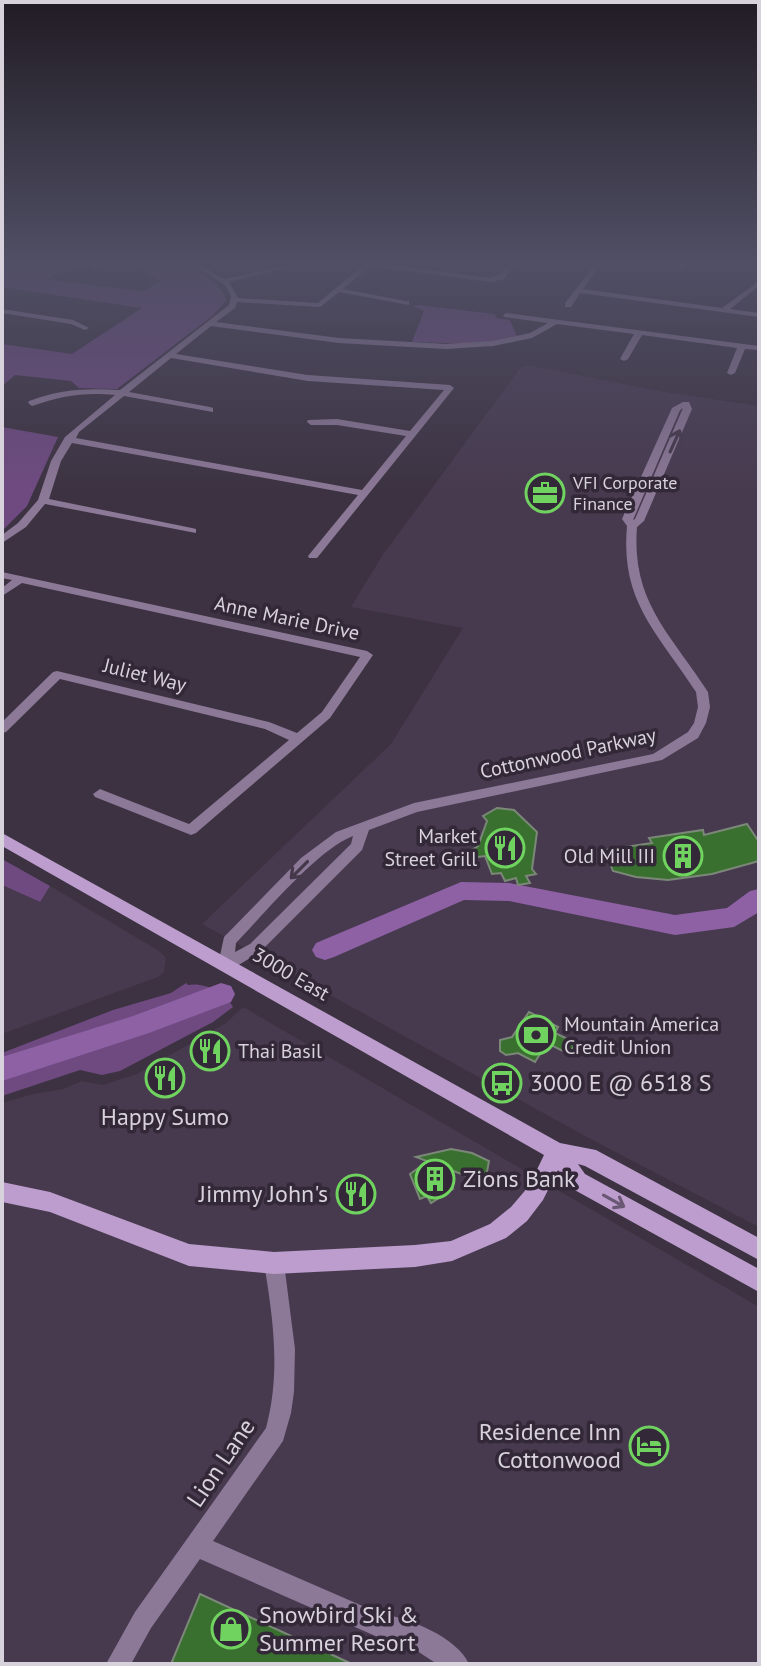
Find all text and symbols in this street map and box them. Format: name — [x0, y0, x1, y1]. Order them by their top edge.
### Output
one-way arrow — [668, 429, 683, 453]
place label: VFI Corporate Finance — [572, 471, 677, 515]
office icon: VFI Corporate Finance — [524, 472, 566, 514]
street label: Anne Marie Drive — [212, 590, 362, 646]
street label: Juliet Way — [100, 652, 190, 698]
street label: Cottonwood Parkway — [478, 722, 659, 784]
place label: Market Street Grill — [385, 823, 477, 872]
restaurant icon: Market Street Grill — [484, 827, 526, 869]
building icon: Old Mill III — [662, 835, 704, 877]
place label: Old Mill III — [564, 843, 655, 869]
one-way arrow — [290, 860, 309, 879]
street label: 3000 East — [248, 942, 334, 1007]
place label: Mountain America Credit Union — [564, 1011, 719, 1060]
bank icon: Mountain America Credit Union — [515, 1014, 557, 1056]
restaurant icon: Thai Basil — [189, 1030, 231, 1072]
place label: Thai Basil — [238, 1038, 322, 1064]
restaurant icon: Happy Sumo — [144, 1057, 186, 1099]
bus stop icon: 3000 E @ 6518 S — [481, 1062, 523, 1104]
place label: 3000 E @ 6518 S — [530, 1067, 711, 1098]
place label: Happy Sumo — [101, 1101, 229, 1132]
building icon: Zions Bank — [414, 1158, 456, 1200]
place label: Zions Bank — [463, 1163, 576, 1194]
restaurant icon: Jimmy John's — [335, 1173, 377, 1215]
place label: Jimmy John's — [198, 1178, 328, 1209]
one-way arrow — [602, 1193, 625, 1209]
street label: Lion Lane — [180, 1412, 262, 1513]
place label: Residence Inn Cottonwood — [479, 1416, 621, 1475]
hotel icon: Residence Inn Cottonwood — [628, 1425, 670, 1467]
place label: Snowbird Ski & Summer Resort — [259, 1599, 419, 1658]
shop icon: Snowbird Ski & Summer Resort — [210, 1608, 252, 1650]

